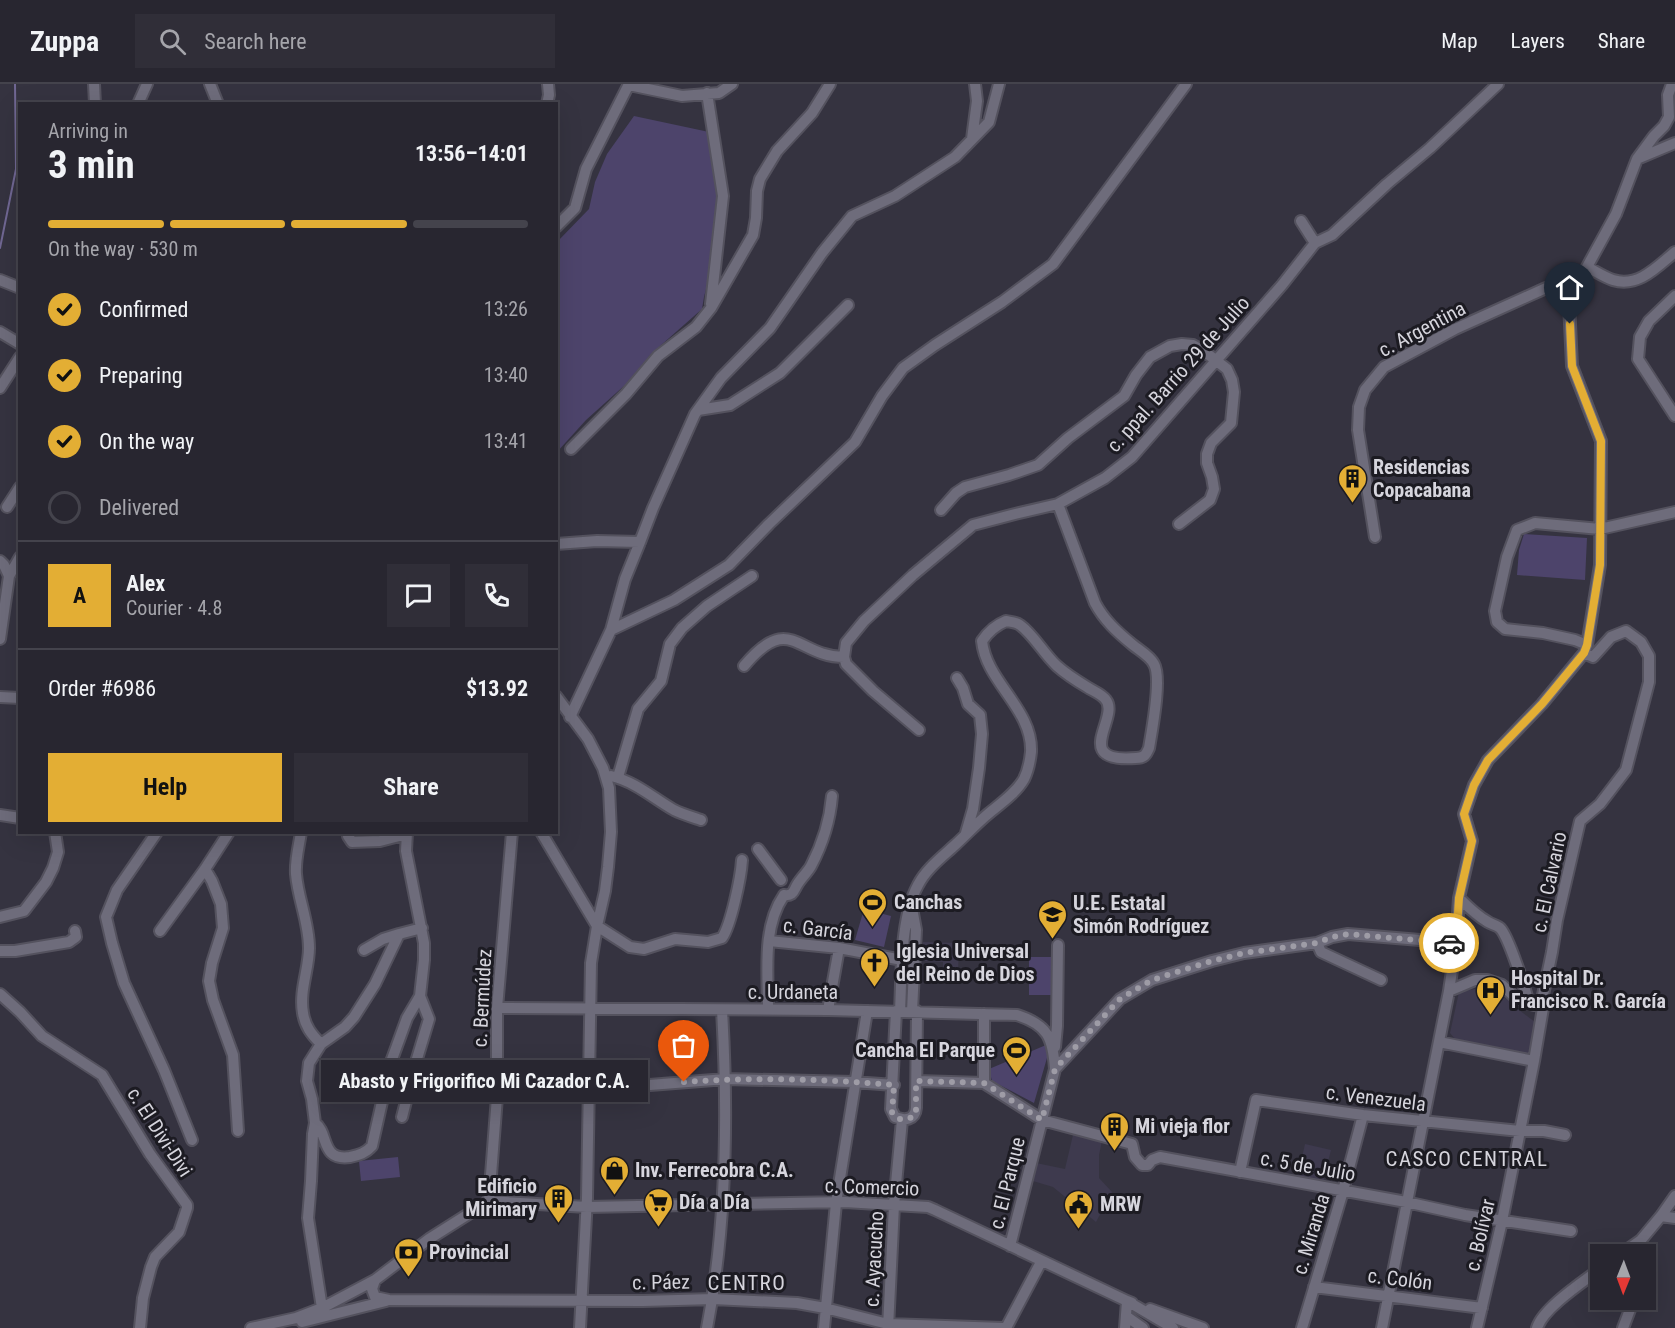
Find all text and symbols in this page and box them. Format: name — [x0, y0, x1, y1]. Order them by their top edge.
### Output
search box — [135, 14, 555, 68]
text: Zuppa — [30, 25, 99, 58]
icon: search — [156, 25, 189, 58]
text: Search here — [204, 29, 307, 54]
text: Map — [1441, 29, 1478, 53]
text: Layers — [1511, 29, 1565, 53]
text: Share — [1598, 29, 1645, 53]
text: Arriving in — [48, 119, 128, 143]
text: 13:56–14:01 — [415, 141, 528, 166]
text: 3 min — [48, 142, 135, 188]
text: On the way · 530 m — [48, 237, 198, 261]
pin — [1544, 262, 1595, 324]
icon: home — [1553, 271, 1586, 304]
street label: c. ppal. Barrio 29 de Julio — [1102, 291, 1254, 457]
icon: check — [48, 293, 81, 326]
street label: c. Argentina — [1374, 296, 1470, 362]
text: Confirmed — [99, 297, 188, 322]
text: 13:26 — [484, 297, 528, 321]
icon: check — [48, 359, 81, 392]
text: Preparing — [99, 363, 183, 388]
text: 13:40 — [484, 363, 528, 387]
icon: check — [48, 425, 81, 458]
text: On the way — [99, 429, 194, 454]
text: 13:41 — [484, 429, 528, 453]
place label: Residencias Copacabana — [1373, 455, 1471, 502]
building icon: Residencias Copacabana — [1336, 462, 1368, 504]
text: Delivered — [99, 495, 179, 520]
button: chat — [387, 564, 450, 627]
button: phone — [465, 564, 528, 627]
text: Alex — [126, 571, 165, 596]
text: A — [73, 583, 86, 608]
text: Courier · 4.8 — [126, 596, 222, 620]
text: Order #6986 — [48, 676, 156, 701]
text: $13.92 — [466, 676, 528, 701]
button: Help — [48, 753, 282, 822]
button: Share — [294, 753, 528, 822]
street label: c. El Calvario — [1527, 829, 1571, 935]
sports icon: Canchas — [857, 886, 889, 928]
place label: Canchas — [894, 890, 962, 914]
place label: U.E. Estatal Simón Rodríguez — [1073, 891, 1209, 938]
school or university icon: U.E. Estatal Simón Rodríguez — [1036, 898, 1068, 940]
street label: c. García — [782, 913, 854, 945]
courier — [1419, 913, 1479, 973]
icon: car — [1433, 927, 1466, 960]
place label: Iglesia Universal del Reino de Dios — [896, 939, 1035, 986]
church icon: Iglesia Universal del Reino de Dios — [859, 946, 891, 988]
street label: c. Bermúdez — [467, 948, 497, 1048]
place label: Hospital Dr. Francisco R. García — [1511, 966, 1666, 1013]
hospital icon: Hospital Dr. Francisco R. García — [1474, 974, 1506, 1016]
street label: c. Urdaneta — [748, 980, 838, 1004]
pin — [658, 1020, 709, 1082]
icon: bag — [667, 1029, 700, 1062]
sports icon: Cancha El Parque — [1000, 1034, 1032, 1076]
place label: Cancha El Parque — [855, 1038, 995, 1062]
callout: Abasto y Frigorifico Mi Cazador C.A. — [321, 1061, 648, 1103]
text: Abasto y Frigorifico Mi Cazador C.A. — [339, 1069, 630, 1093]
street label: c. Venezuela — [1325, 1080, 1427, 1116]
street label: c. El Divi-Divi — [122, 1083, 198, 1181]
building icon: Mi vieja flor — [1098, 1110, 1130, 1152]
place label: Mi vieja flor — [1135, 1114, 1230, 1138]
street label: c. El Parque — [984, 1135, 1030, 1231]
street label: c. 5 de Julio — [1259, 1146, 1357, 1186]
district label: CASCO CENTRAL — [1386, 1147, 1548, 1171]
shop icon: Inv. Ferrecobra C.A. — [598, 1154, 630, 1196]
place label: Inv. Ferrecobra C.A. — [635, 1158, 794, 1182]
street label: c. Comercio — [824, 1173, 920, 1201]
place label: Edificio Mirimary — [465, 1174, 537, 1221]
building icon: Edificio Mirimary — [542, 1182, 574, 1224]
supermarket icon: Día a Día — [642, 1186, 674, 1228]
public building icon: MRW — [1063, 1188, 1095, 1230]
place label: Día a Día — [679, 1190, 750, 1214]
street label: c. Miranda — [1287, 1191, 1335, 1277]
place label: MRW — [1100, 1192, 1141, 1216]
street label: c. Bolívar — [1460, 1197, 1500, 1273]
street label: c. Ayacucho — [860, 1211, 888, 1307]
bank icon: Provincial — [392, 1236, 424, 1278]
place label: Provincial — [429, 1240, 509, 1264]
north arrow — [1590, 1244, 1656, 1310]
map controls — [1590, 1244, 1656, 1310]
street label: c. Colón — [1366, 1263, 1434, 1295]
street label: c. Páez — [632, 1269, 690, 1295]
district label: CENTRO — [708, 1271, 786, 1295]

